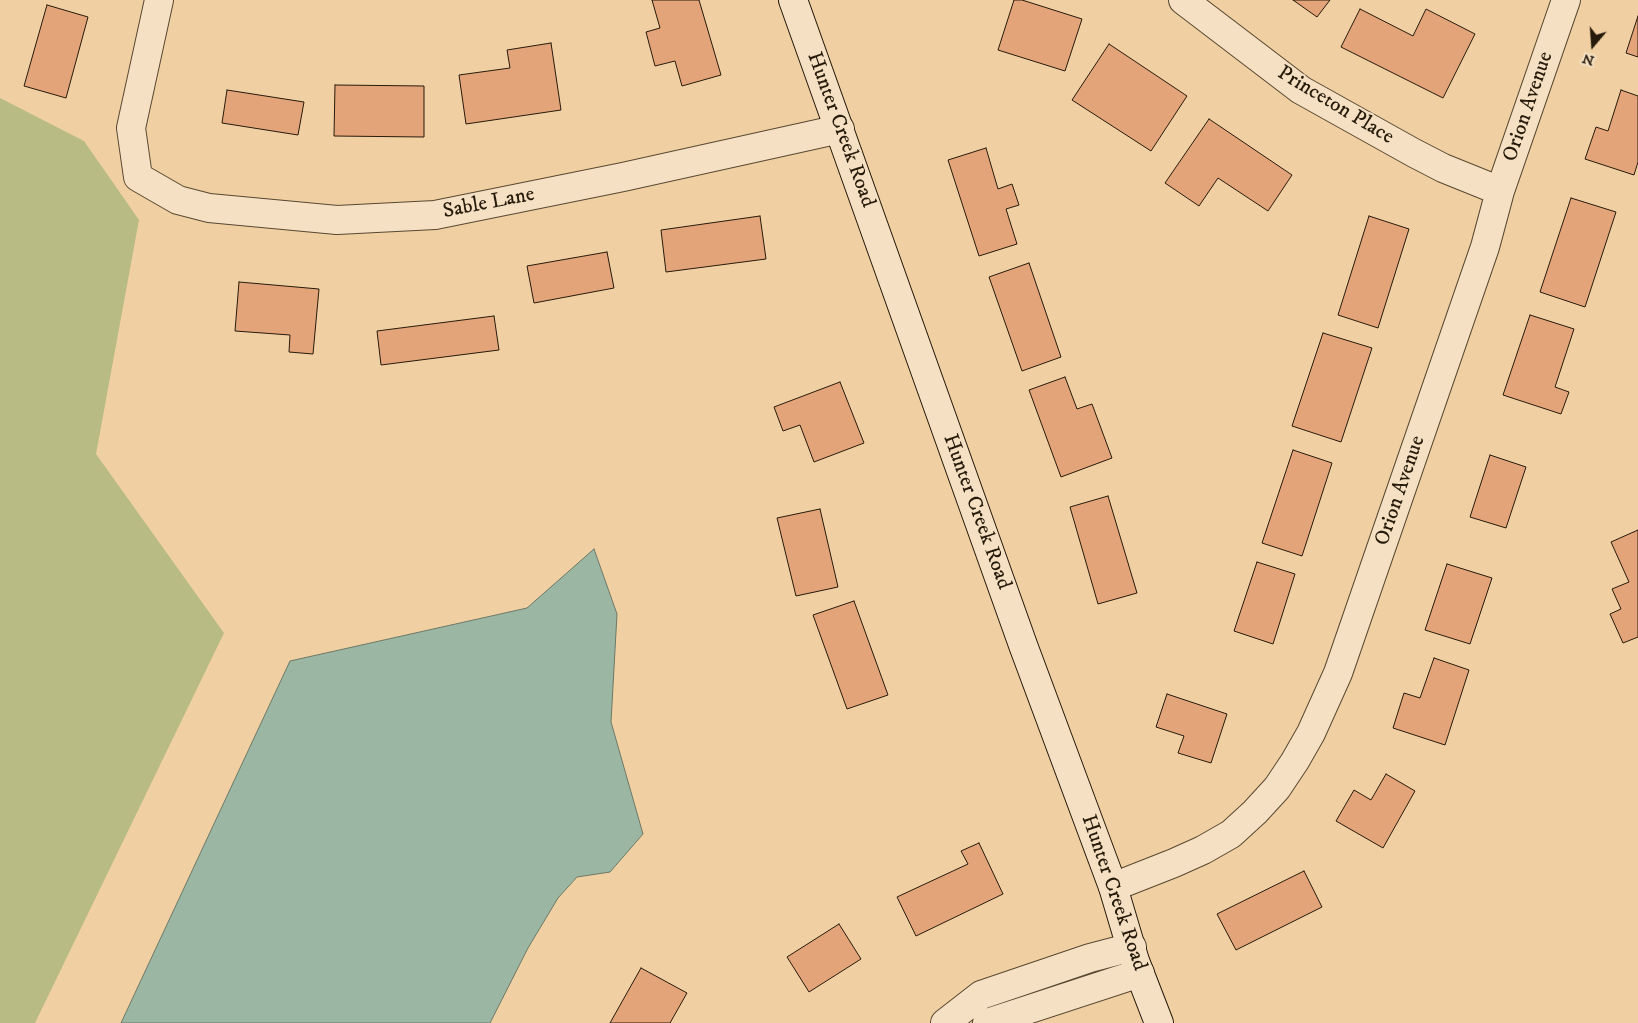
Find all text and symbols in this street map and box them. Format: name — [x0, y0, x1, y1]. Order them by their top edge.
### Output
north arrow — [1568, 20, 1618, 70]
street label: Hunter Creek Road — [800, 49, 880, 211]
street label: Orion Avenue — [1498, 49, 1560, 165]
text: N — [1580, 49, 1597, 70]
street label: Princeton Place — [1272, 61, 1398, 151]
street label: Sable Lane — [441, 183, 537, 225]
street label: Hunter Creek Road — [936, 431, 1016, 593]
street label: Orion Avenue — [1370, 433, 1432, 549]
street label: Hunter Creek Road — [1074, 812, 1152, 974]

